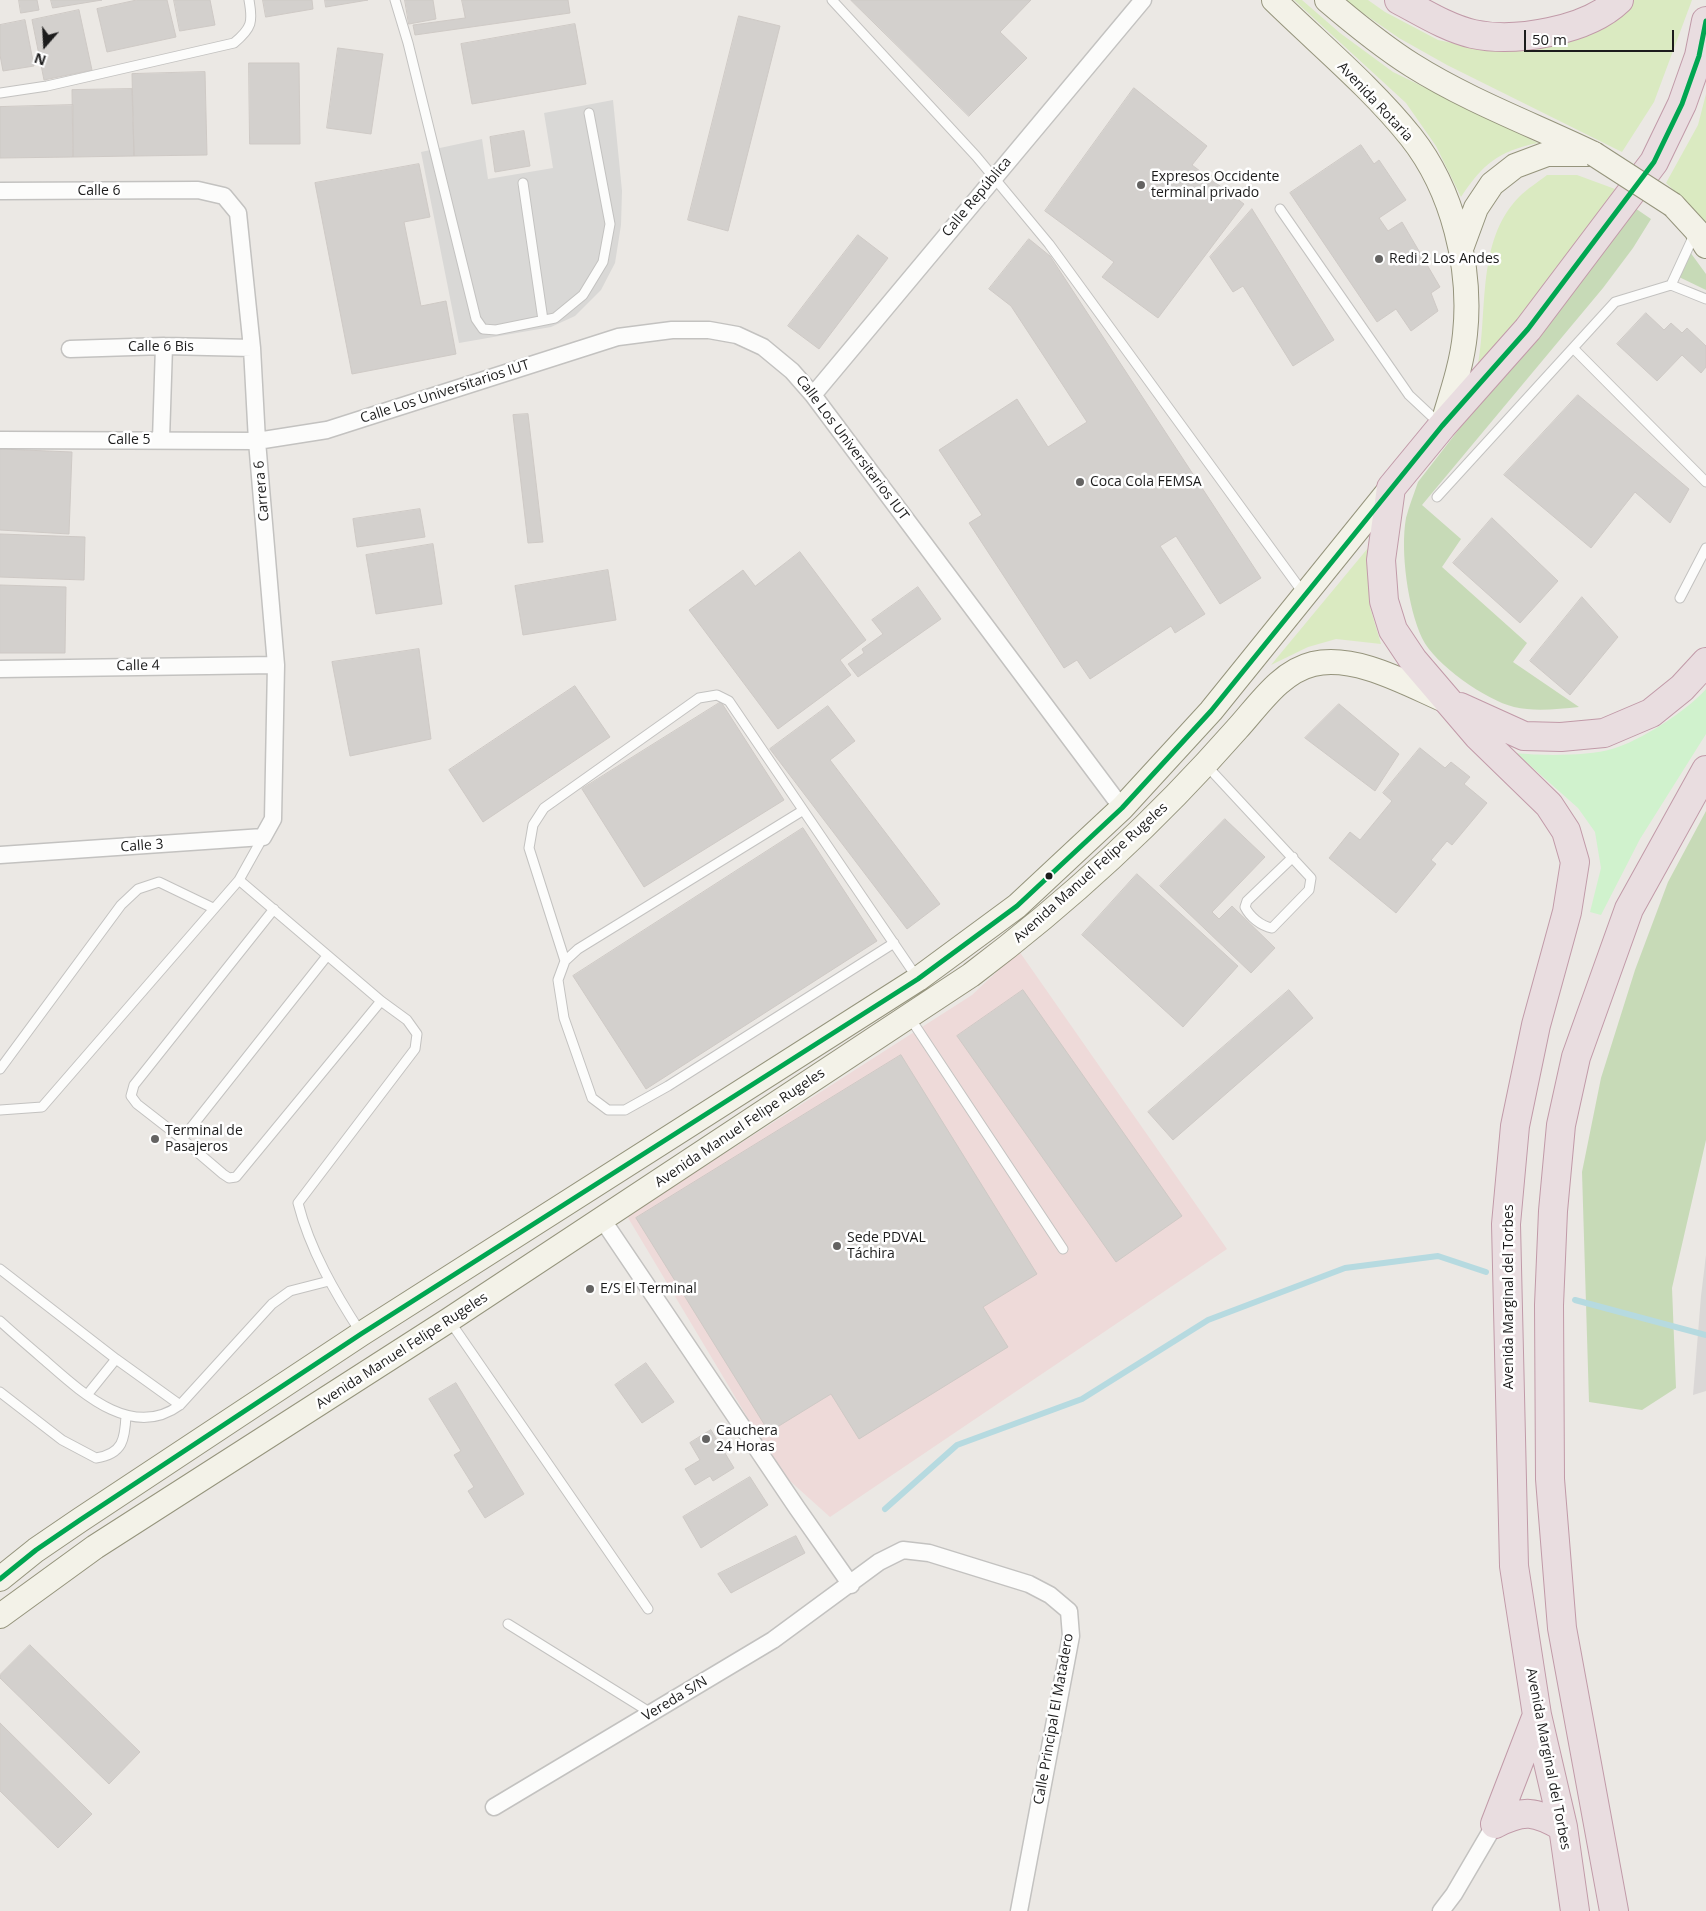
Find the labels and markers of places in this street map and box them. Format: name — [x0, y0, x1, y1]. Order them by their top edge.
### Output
place label: Expresos Occidente terminal privado — [1151, 169, 1279, 202]
marker: Expresos Occidente terminal privado — [1135, 179, 1147, 191]
place label: Redi 2 Los Andes — [1389, 251, 1499, 267]
marker: Redi 2 Los Andes — [1373, 253, 1385, 265]
place label: Coca Cola FEMSA — [1090, 474, 1202, 490]
marker: Coca Cola FEMSA — [1074, 476, 1086, 488]
unlabelled marker — [1044, 871, 1054, 881]
place label: Terminal de Pasajeros — [165, 1123, 243, 1156]
marker: Terminal de Pasajeros — [149, 1133, 161, 1145]
place label: Sede PDVAL Táchira — [847, 1230, 926, 1262]
marker: Sede PDVAL Táchira — [831, 1240, 843, 1252]
place label: E/S El Terminal — [600, 1281, 697, 1297]
marker: E/S El Terminal — [584, 1283, 596, 1295]
place label: Cauchera 24 Horas — [716, 1423, 778, 1455]
marker: Cauchera 24 Horas — [700, 1433, 712, 1445]

